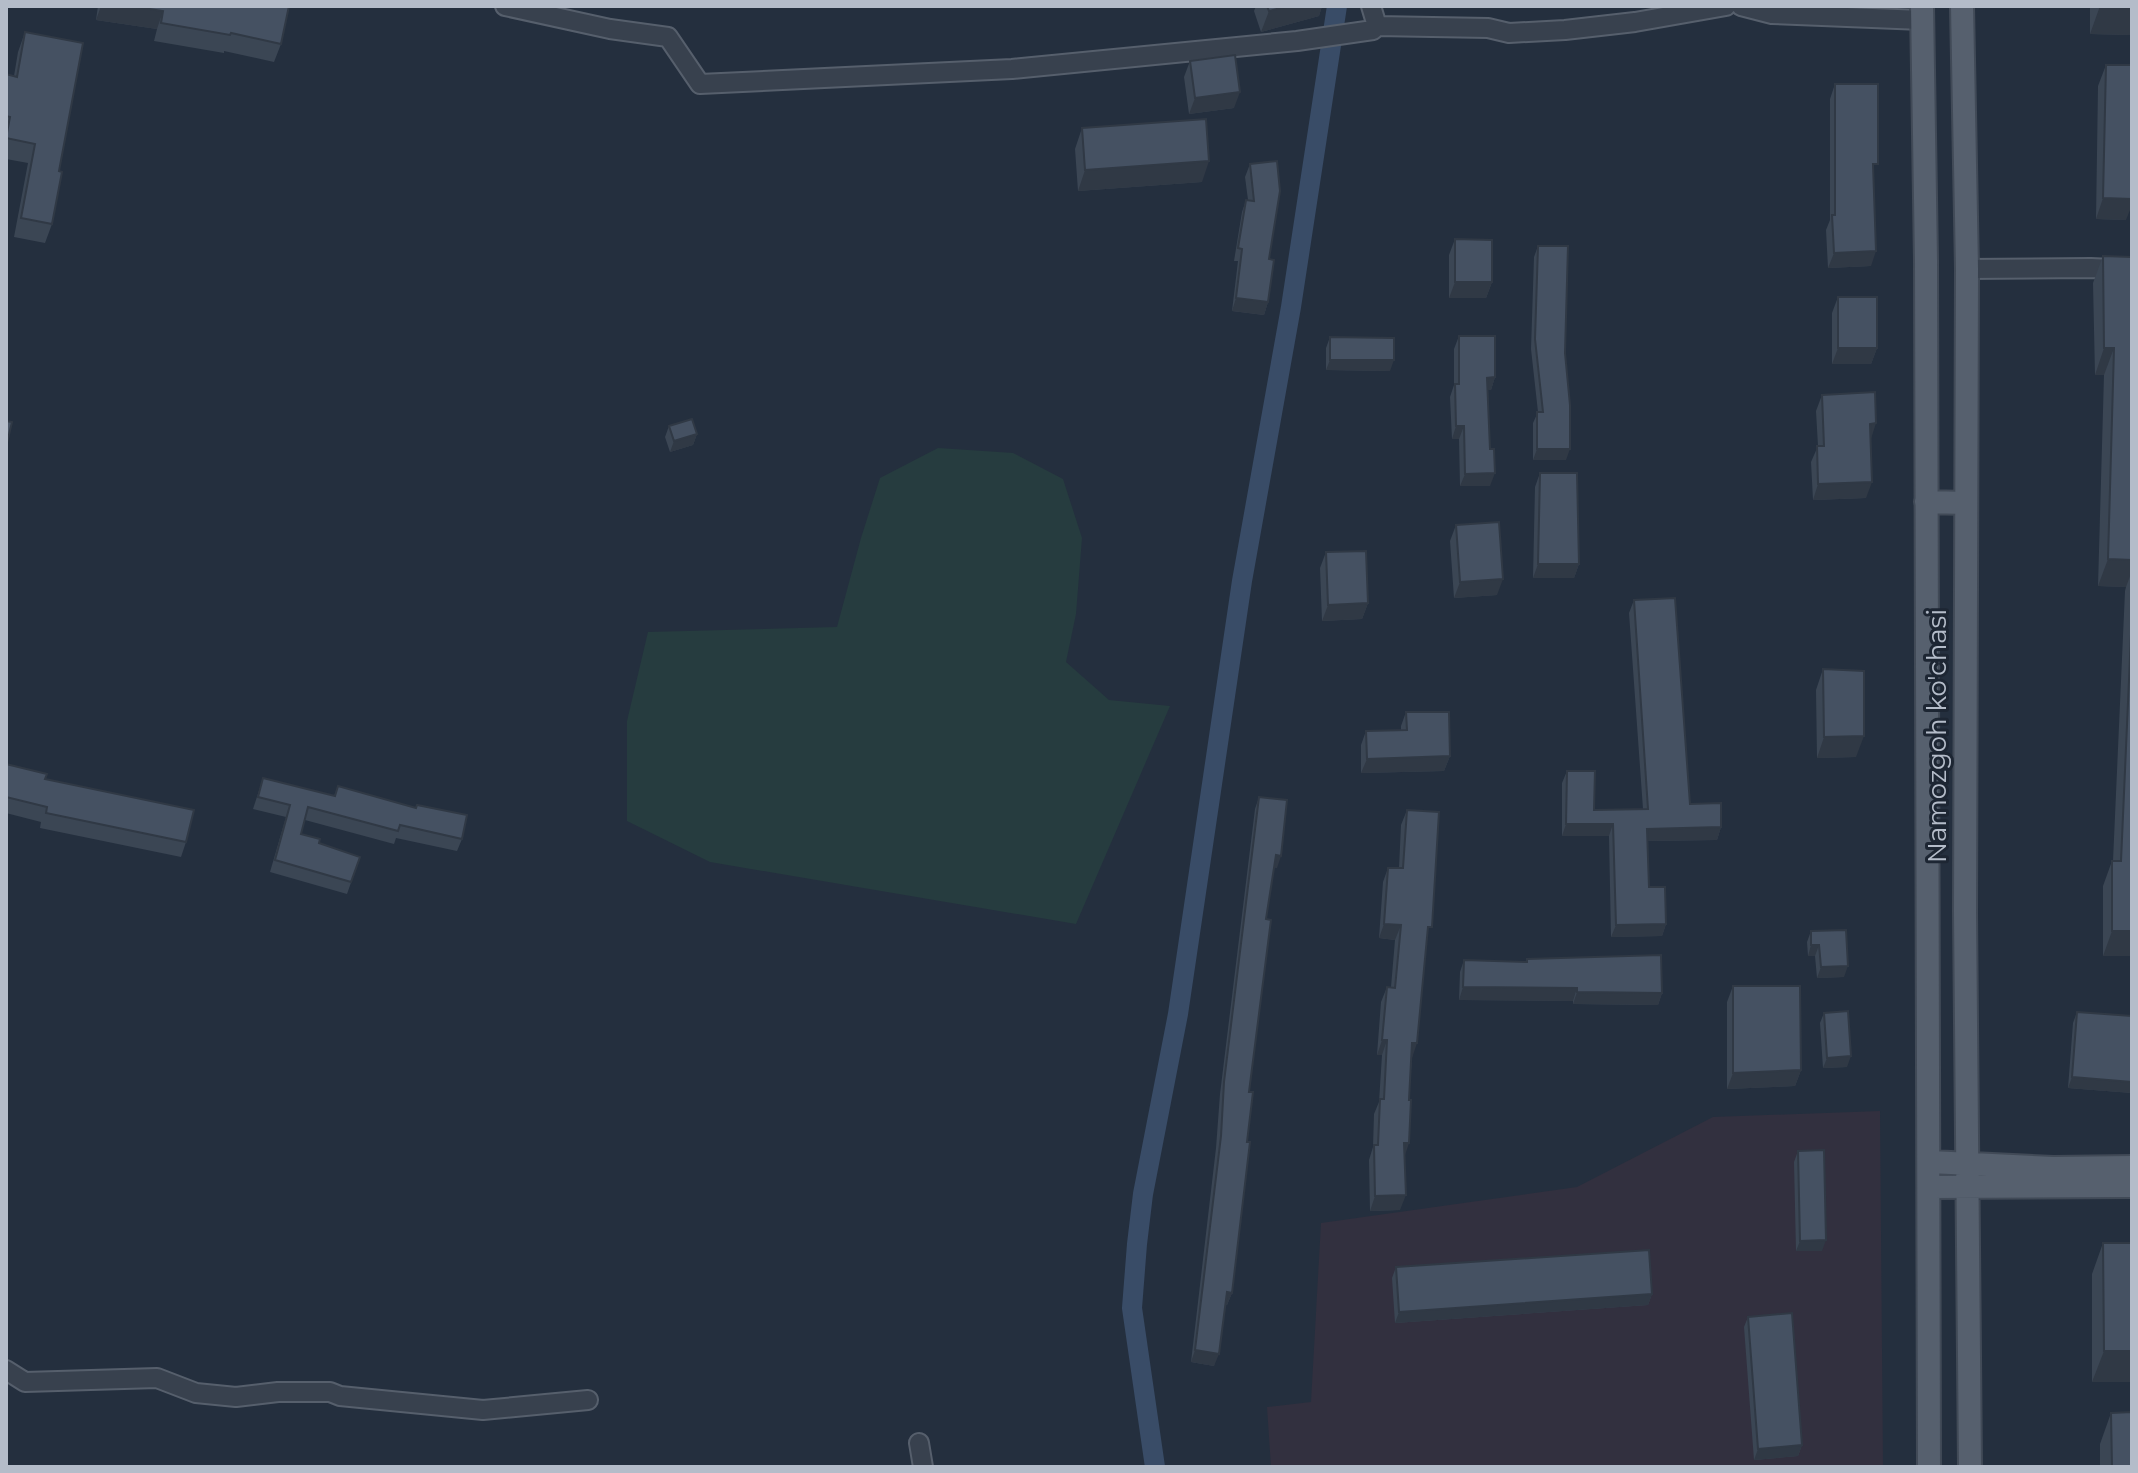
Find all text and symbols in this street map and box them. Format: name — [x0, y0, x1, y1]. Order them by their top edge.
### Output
street label: Namozgoh ko'chasi — [1921, 609, 1953, 863]

